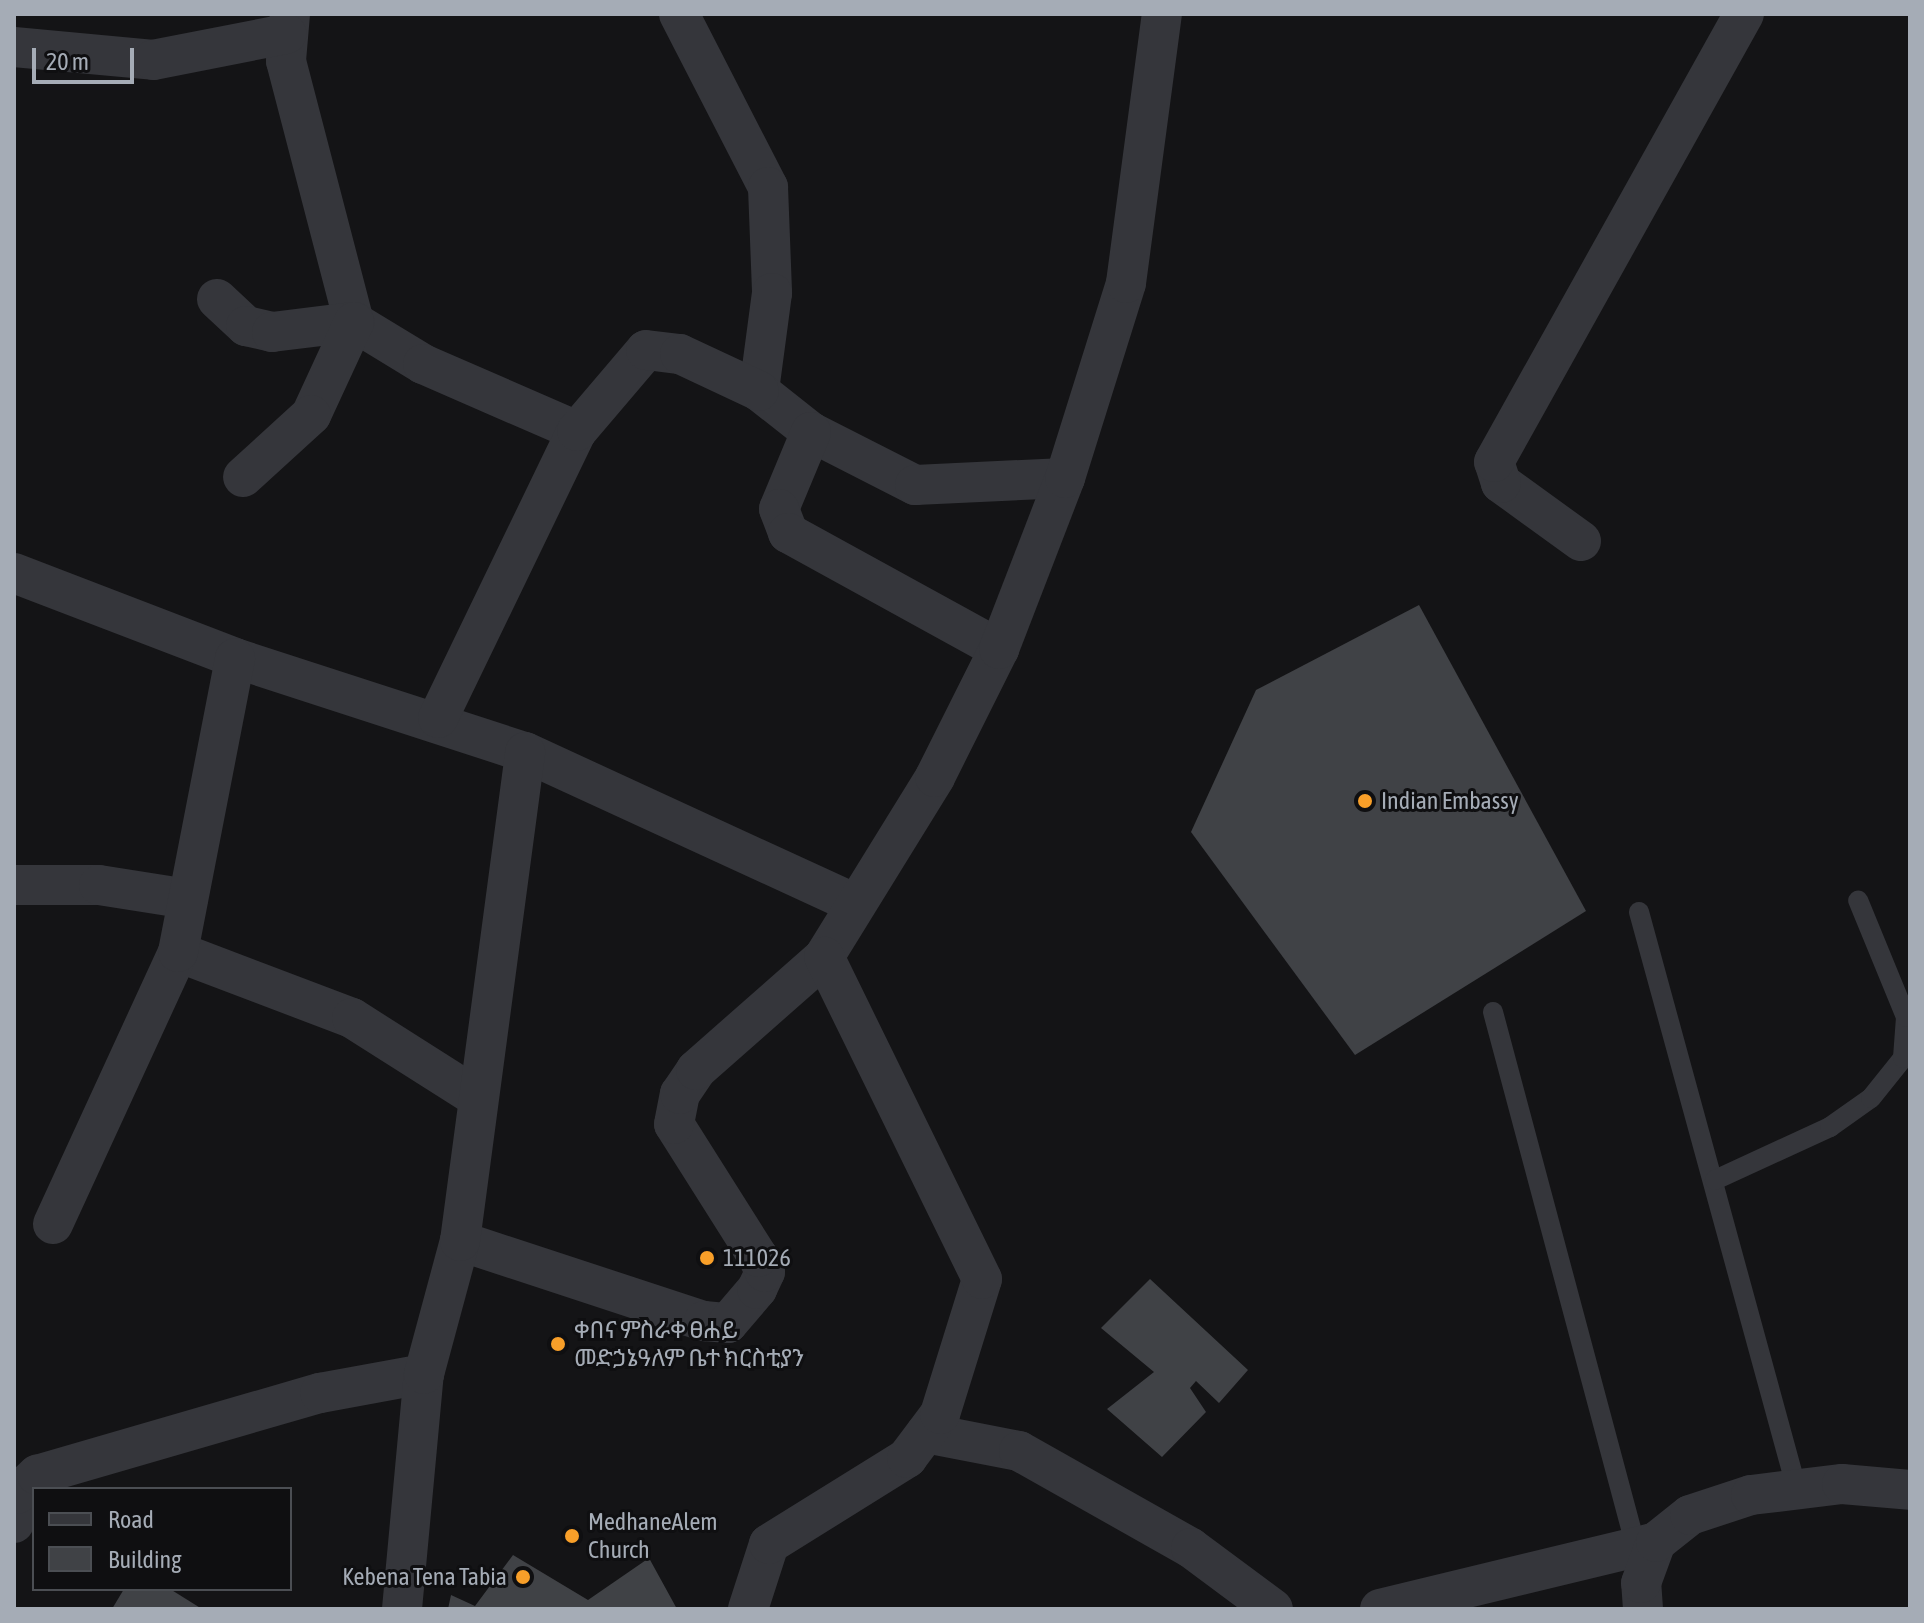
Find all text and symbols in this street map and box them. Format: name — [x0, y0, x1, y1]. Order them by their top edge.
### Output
scale bar — [36, 32, 138, 82]
text: 20 m — [46, 48, 89, 75]
place label: Indian Embassy — [1381, 787, 1519, 815]
marker: Indian Embassy — [1356, 792, 1374, 810]
place label: 111026 — [723, 1244, 791, 1272]
marker: 111026 — [698, 1249, 716, 1267]
place label: ቀበና ምስራቀ ፀሐይ መድኃኔዓለም ቤተ ክርስቲያን — [574, 1316, 804, 1372]
marker: ቀበና ምስራቀ ፀሐይ መድኃኔዓለም ቤተ ክርስቲያን — [549, 1335, 567, 1353]
legend — [32, 1487, 292, 1591]
text: Road — [108, 1506, 154, 1533]
place label: MedhaneAlem Church — [588, 1508, 718, 1564]
marker: MedhaneAlem Church — [563, 1527, 581, 1545]
text: Building — [108, 1546, 181, 1573]
place label: Kebena Tena Tabia — [342, 1563, 507, 1591]
marker: Kebena Tena Tabia — [514, 1568, 532, 1586]

